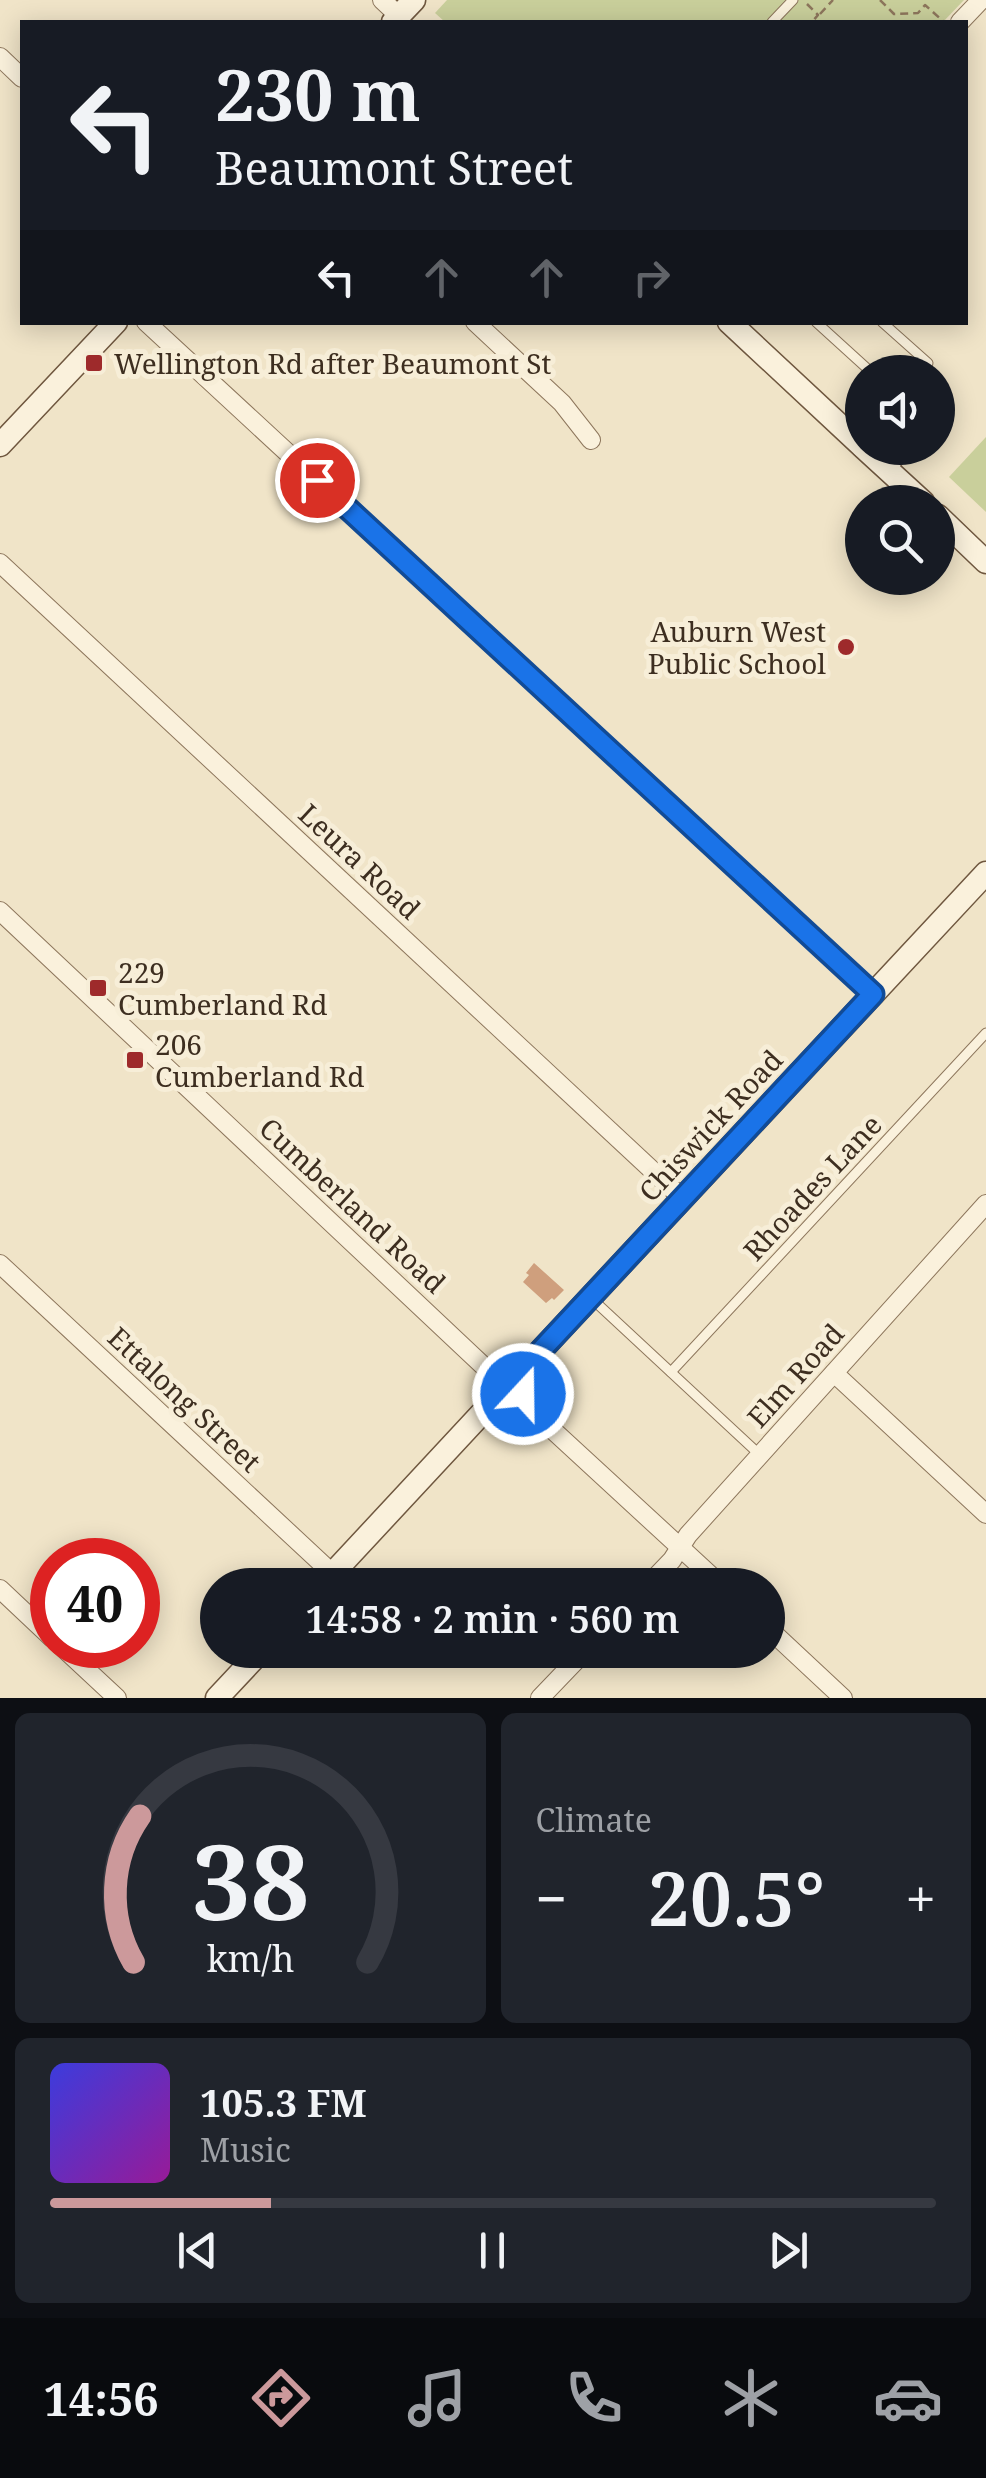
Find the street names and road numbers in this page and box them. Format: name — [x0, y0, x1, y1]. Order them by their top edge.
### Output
street label: Leura Road — [291, 795, 429, 927]
street label: Chiswick Road — [630, 1041, 790, 1209]
street label: Rhoades Lane — [735, 1106, 889, 1268]
street label: Cumberland Road — [252, 1109, 454, 1301]
street label: Elm Road — [738, 1315, 852, 1435]
street label: Ettalong Street — [100, 1318, 270, 1480]

